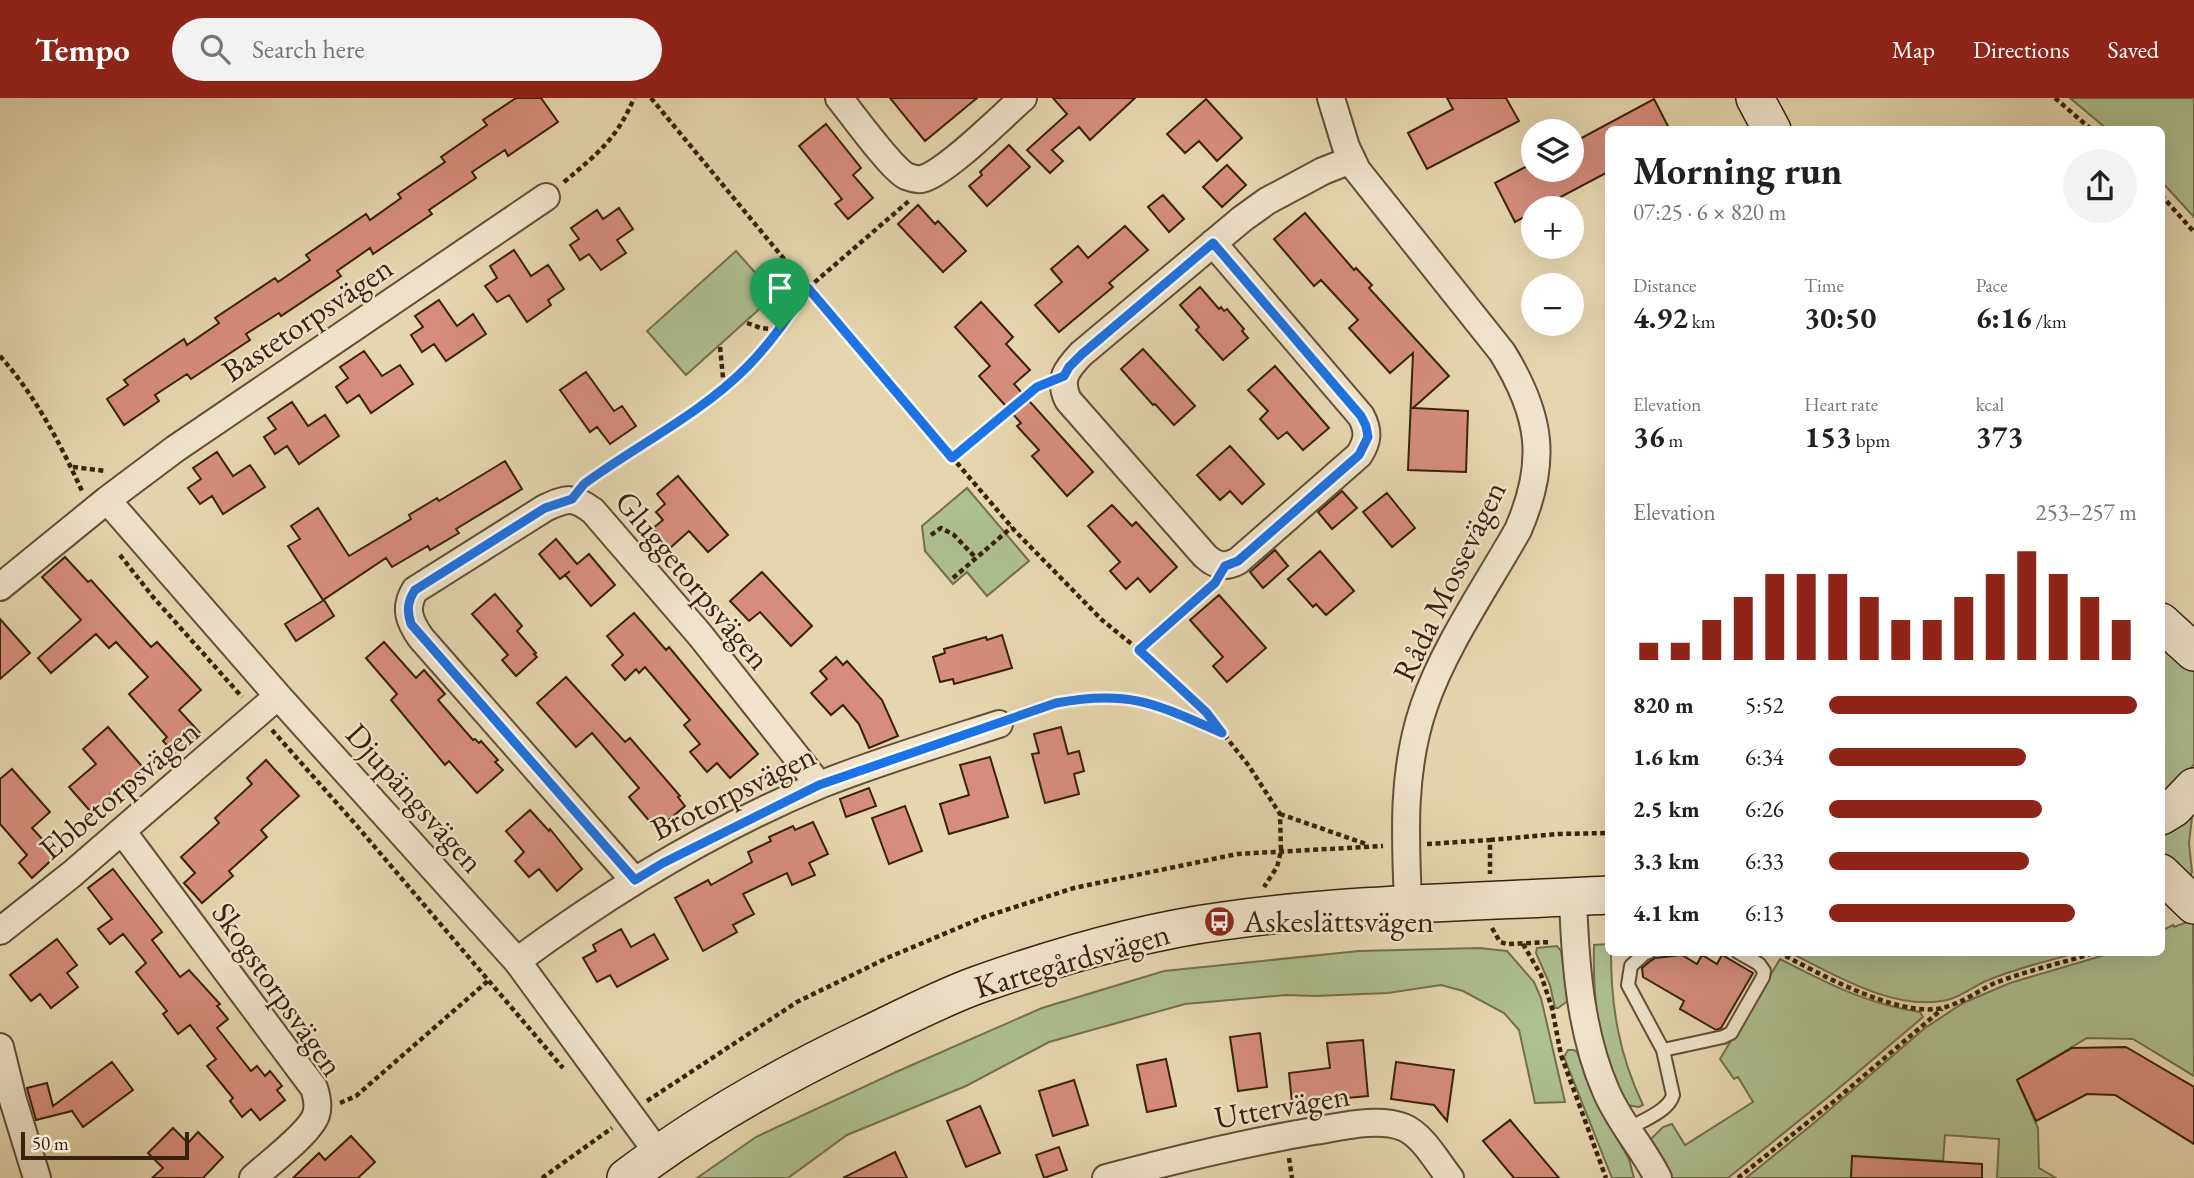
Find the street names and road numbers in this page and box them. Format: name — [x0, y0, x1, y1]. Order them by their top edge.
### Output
street label: Bastetorpsvägen — [213, 246, 401, 392]
street label: Råda Mossevägen — [1382, 474, 1516, 688]
street label: Gluggetorpsvägen — [606, 482, 780, 678]
street label: Ebbetorpsvägen — [30, 711, 208, 869]
street label: Djupängsvägen — [337, 714, 493, 882]
street label: Brotorpsvägen — [644, 734, 822, 850]
street label: Skogstorpsvägen — [203, 894, 354, 1084]
street label: Kartegårdsvägen — [969, 912, 1175, 1008]
street label: Uttervägen — [1211, 1073, 1353, 1139]

